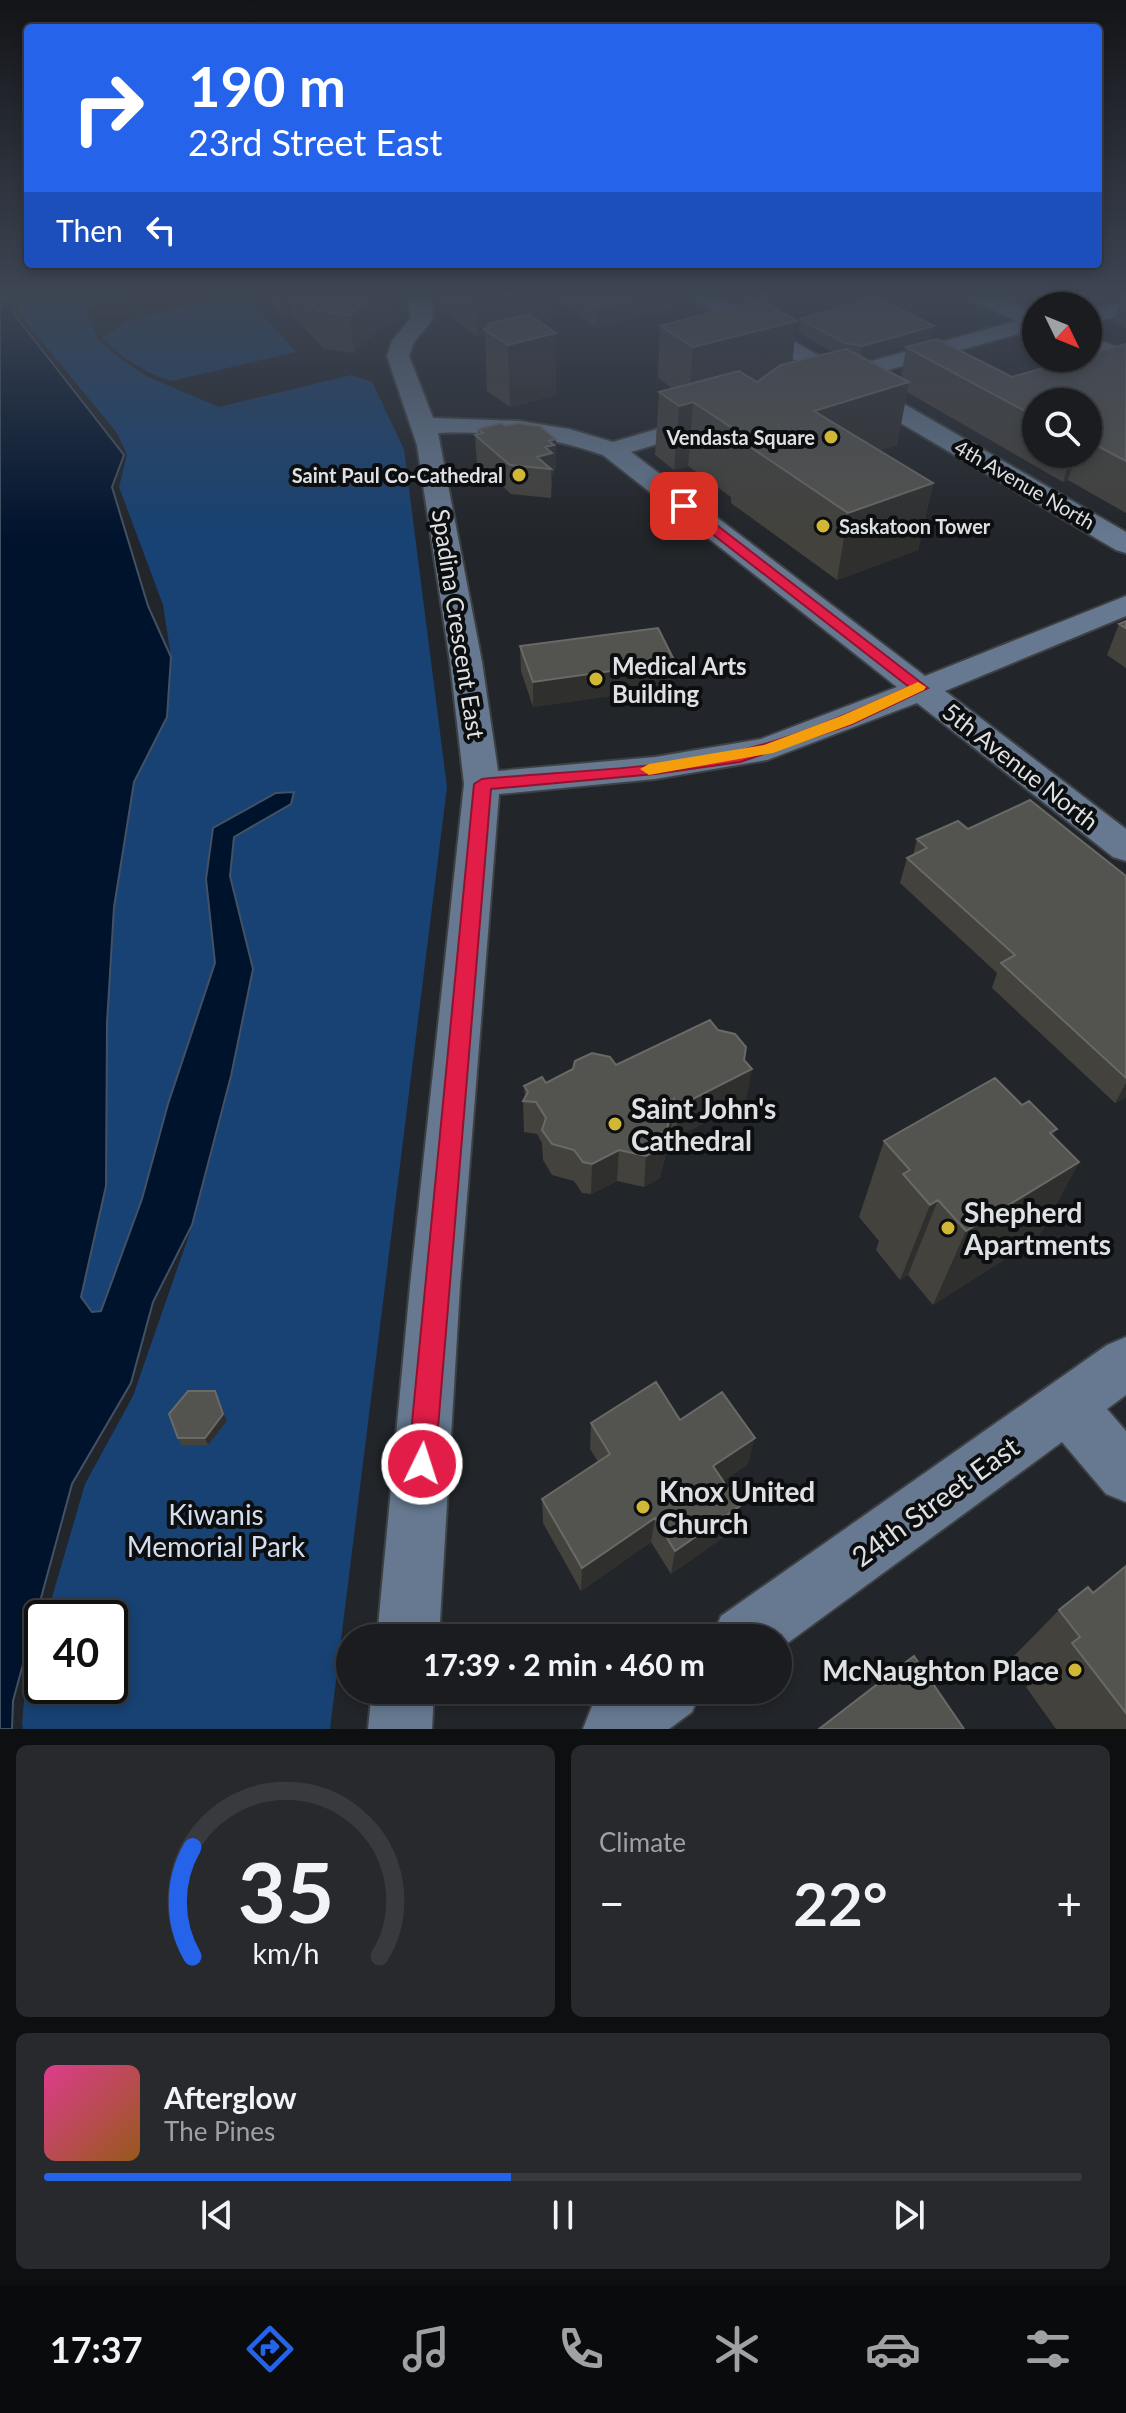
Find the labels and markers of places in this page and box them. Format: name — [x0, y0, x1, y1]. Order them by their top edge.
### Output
place label: Vendasta Square — [665, 425, 815, 449]
marker: Vendasta Square — [822, 428, 840, 446]
place label: Saint Paul Co-Cathedral — [292, 463, 503, 487]
marker: Saint Paul Co-Cathedral — [510, 466, 528, 484]
pin — [650, 472, 718, 540]
place label: Saskatoon Tower — [839, 514, 991, 538]
marker: Saskatoon Tower — [814, 517, 832, 535]
place label: Medical Arts Building — [612, 651, 747, 708]
marker: Medical Arts Building — [587, 670, 605, 688]
place label: Saint John's Cathedral — [631, 1091, 776, 1157]
marker: Saint John's Cathedral — [606, 1115, 624, 1133]
place label: Shepherd Apartments — [963, 1195, 1111, 1261]
marker: Shepherd Apartments — [939, 1219, 957, 1237]
place label: Knox United Church — [659, 1474, 815, 1540]
marker: Knox United Church — [634, 1498, 652, 1516]
place label: McNaughton Place — [822, 1653, 1059, 1687]
marker: McNaughton Place — [1066, 1661, 1084, 1679]

